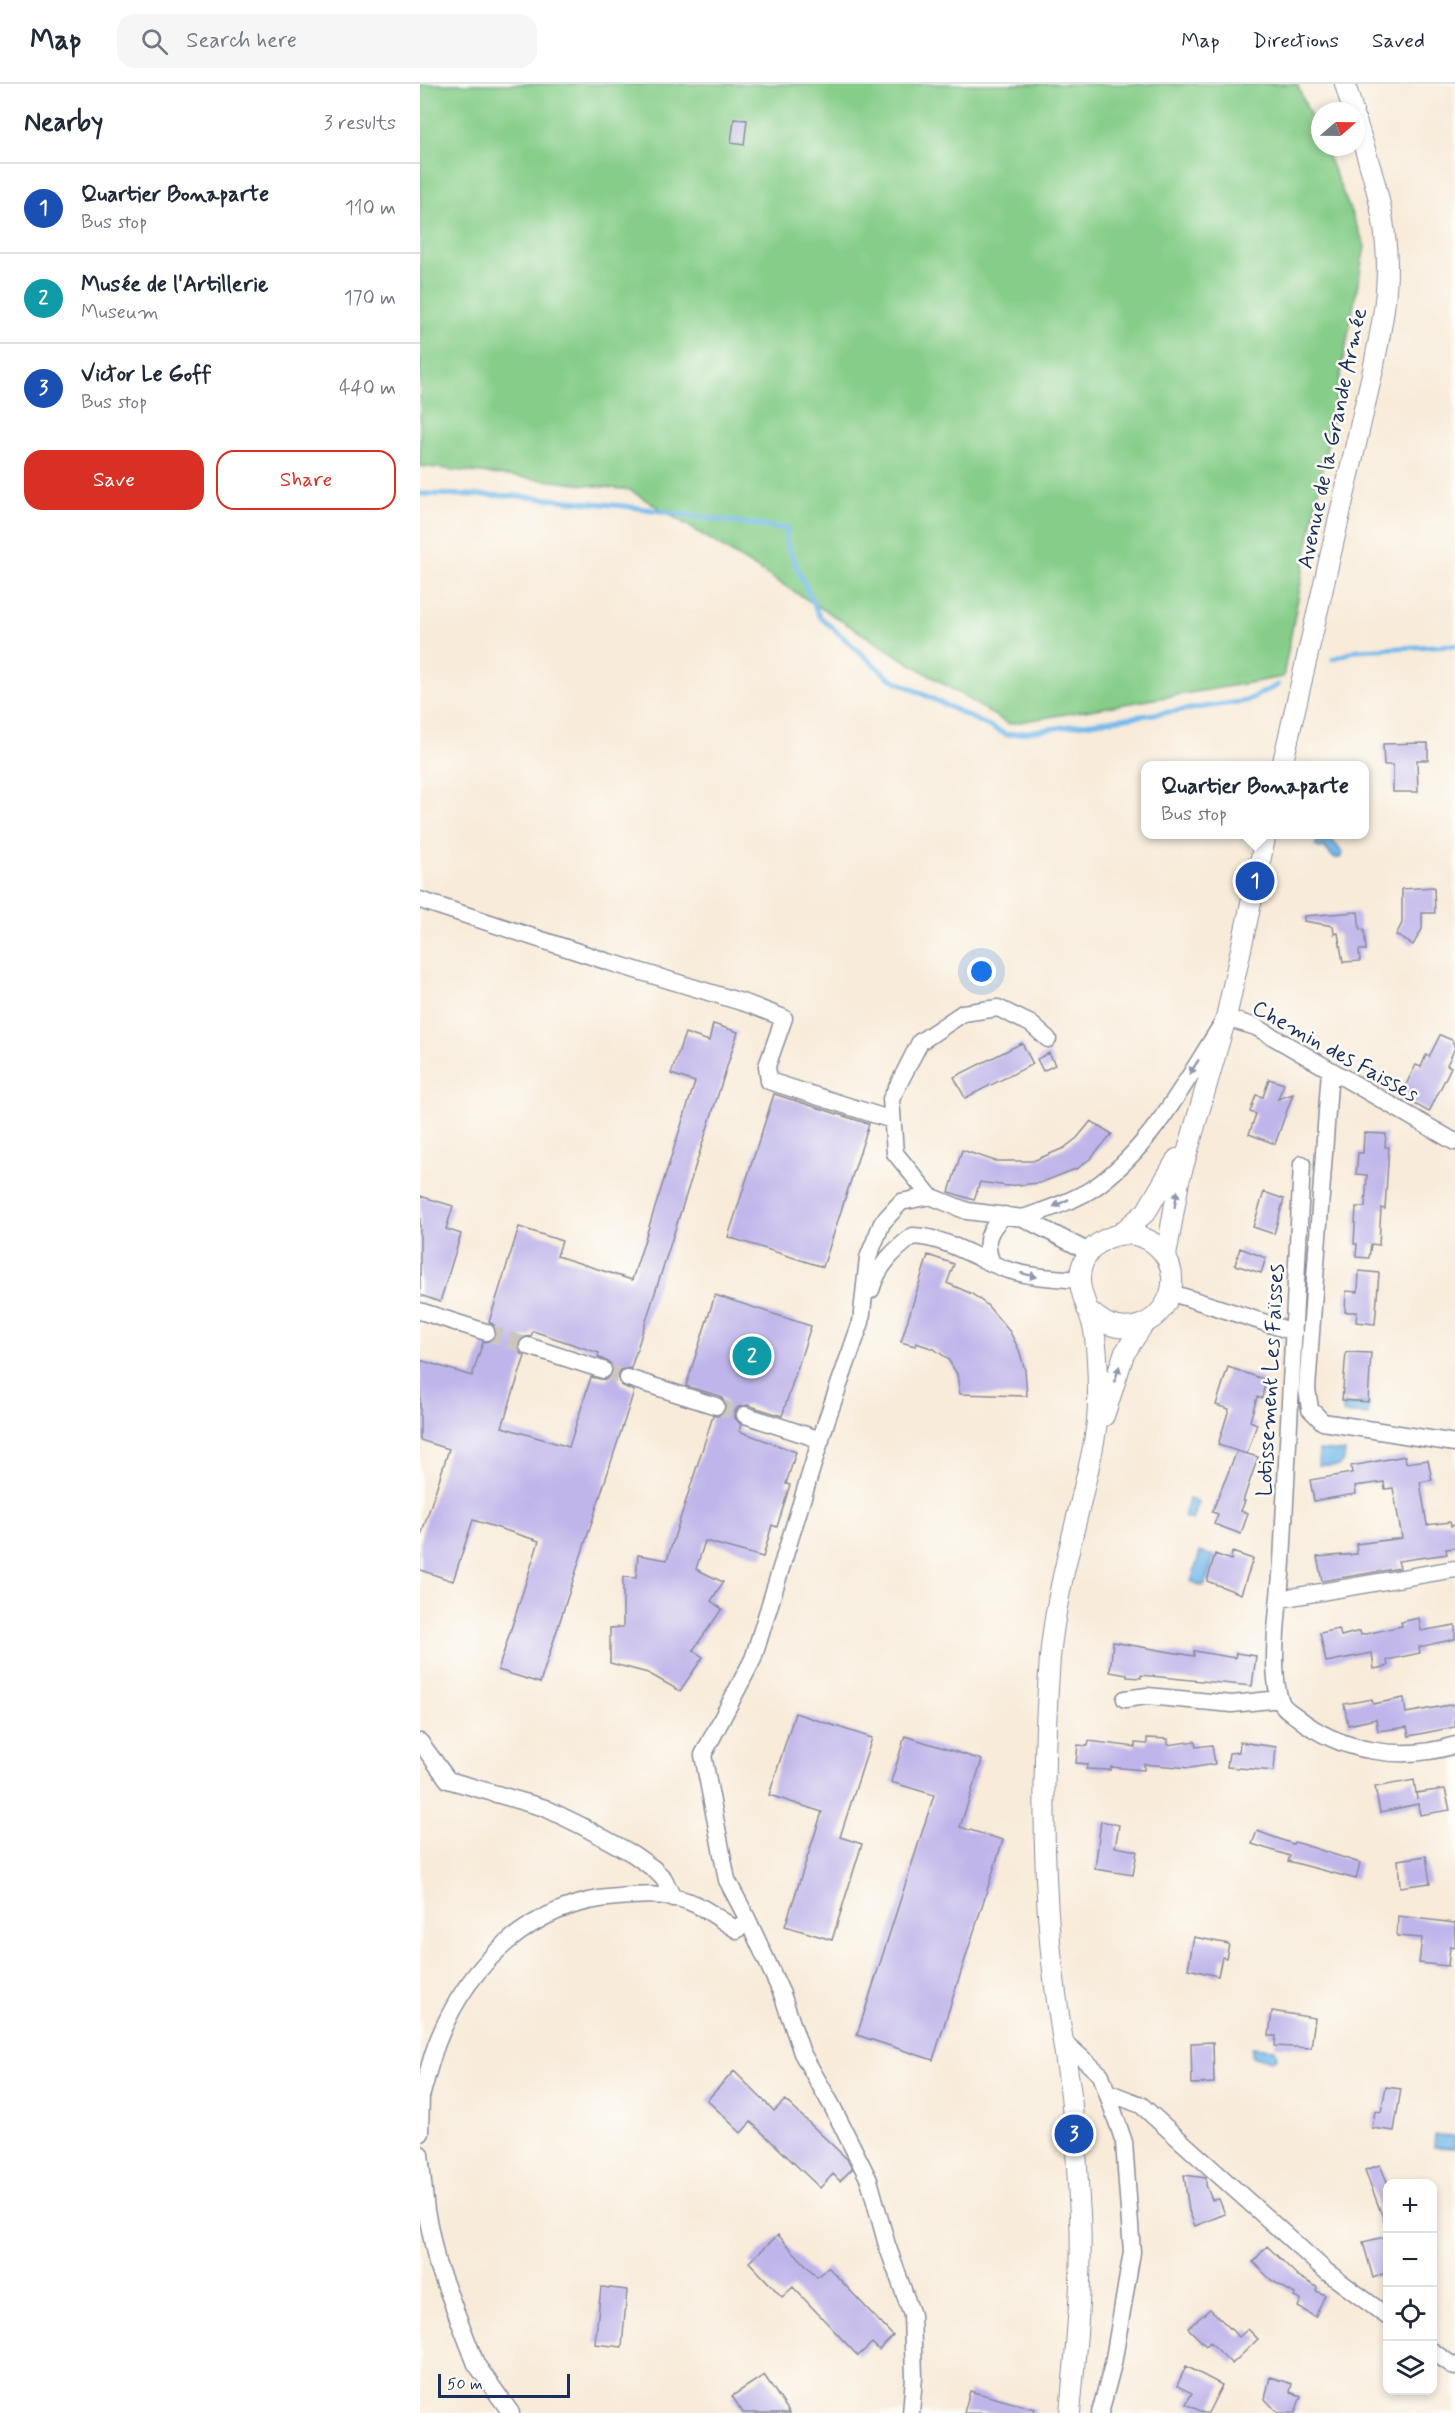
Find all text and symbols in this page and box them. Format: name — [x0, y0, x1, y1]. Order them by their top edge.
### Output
search box — [117, 14, 537, 68]
text: Map — [30, 23, 81, 60]
icon: search — [138, 25, 171, 58]
text: Search here — [186, 27, 297, 55]
text: Map — [1181, 27, 1220, 55]
text: Directions — [1253, 27, 1339, 55]
text: Saved — [1372, 27, 1425, 55]
north arrow — [1311, 102, 1365, 156]
text: Nearby — [24, 106, 103, 140]
text: 3 results — [324, 110, 396, 137]
text: Quartier Bonaparte — [81, 181, 269, 209]
text: 1 — [39, 195, 48, 222]
text: 110 m — [345, 195, 396, 222]
text: Bus stop — [81, 209, 147, 236]
text: Musée de l'Artillerie — [81, 271, 268, 299]
text: 2 — [39, 285, 48, 312]
text: 170 m — [344, 285, 396, 312]
text: Museum — [81, 299, 159, 326]
street label: Avenue de la Grande Armée — [1292, 305, 1374, 571]
text: Victor Le Goff — [81, 361, 211, 389]
text: 3 — [39, 375, 48, 402]
text: 440 m — [339, 375, 396, 402]
text: Bus stop — [81, 389, 147, 416]
button: Save — [24, 450, 204, 510]
button: Share — [216, 450, 396, 510]
popup — [1141, 761, 1369, 839]
text: Quartier Bonaparte — [1161, 773, 1349, 801]
text: Bus stop — [1161, 801, 1227, 828]
pin: 1 — [1236, 858, 1274, 904]
your location — [967, 957, 996, 986]
street label: Chemin des Faisses — [1247, 994, 1424, 1109]
one-way arrow — [1189, 1059, 1200, 1075]
one-way arrow — [1172, 1189, 1181, 1208]
one-way arrow — [1052, 1199, 1069, 1208]
street label: Lotissement Les Faïsses — [1251, 1263, 1291, 1497]
one-way arrow — [1020, 1270, 1038, 1280]
pin: 2 — [732, 1334, 772, 1378]
one-way arrow — [1113, 1365, 1122, 1383]
pin: 3 — [1054, 2112, 1094, 2156]
map controls — [1383, 2179, 1437, 2395]
button: + — [1383, 2179, 1437, 2233]
button: − — [1383, 2233, 1437, 2287]
button: locate — [1383, 2287, 1437, 2341]
button: layers — [1383, 2341, 1437, 2395]
scale bar — [438, 2371, 570, 2398]
text: 50 m — [447, 2374, 483, 2395]

